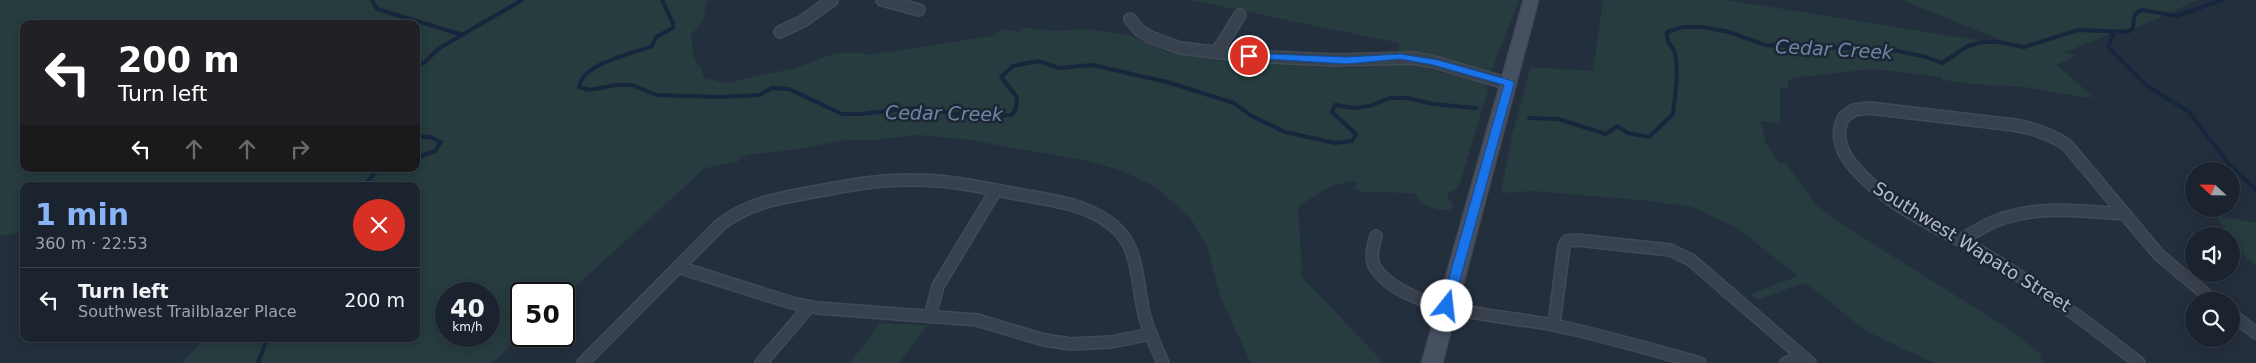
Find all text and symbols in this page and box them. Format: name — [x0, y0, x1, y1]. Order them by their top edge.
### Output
pin — [1228, 35, 1270, 77]
water label: Cedar Creek — [1775, 35, 1894, 63]
icon: left — [35, 40, 100, 105]
text: 200 m — [118, 40, 240, 80]
icon: arrive — [1235, 42, 1263, 70]
text: Turn left — [118, 81, 207, 106]
water label: Cedar Creek — [885, 101, 1004, 125]
icon: left — [127, 135, 155, 163]
icon: ahead — [180, 135, 208, 163]
icon: ahead — [233, 135, 261, 163]
icon: right — [286, 135, 314, 163]
north arrow — [2185, 162, 2240, 218]
map controls — [2185, 162, 2240, 347]
street label: Southwest Wapato Street — [1870, 177, 2075, 316]
text: 1 min — [35, 197, 129, 232]
button: close — [353, 199, 405, 251]
button: sound — [2185, 227, 2240, 282]
text: 360 m · 22:53 — [35, 234, 148, 253]
position arrow — [1420, 279, 1472, 331]
text: Turn left — [78, 280, 169, 302]
speed limit sign: 50 — [510, 282, 575, 347]
icon: left — [35, 286, 63, 314]
text: 200 m — [344, 289, 405, 311]
button: search — [2185, 292, 2240, 347]
text: 40 — [450, 294, 485, 323]
text: Southwest Trailblazer Place — [78, 302, 297, 321]
text: km/h — [452, 320, 483, 334]

